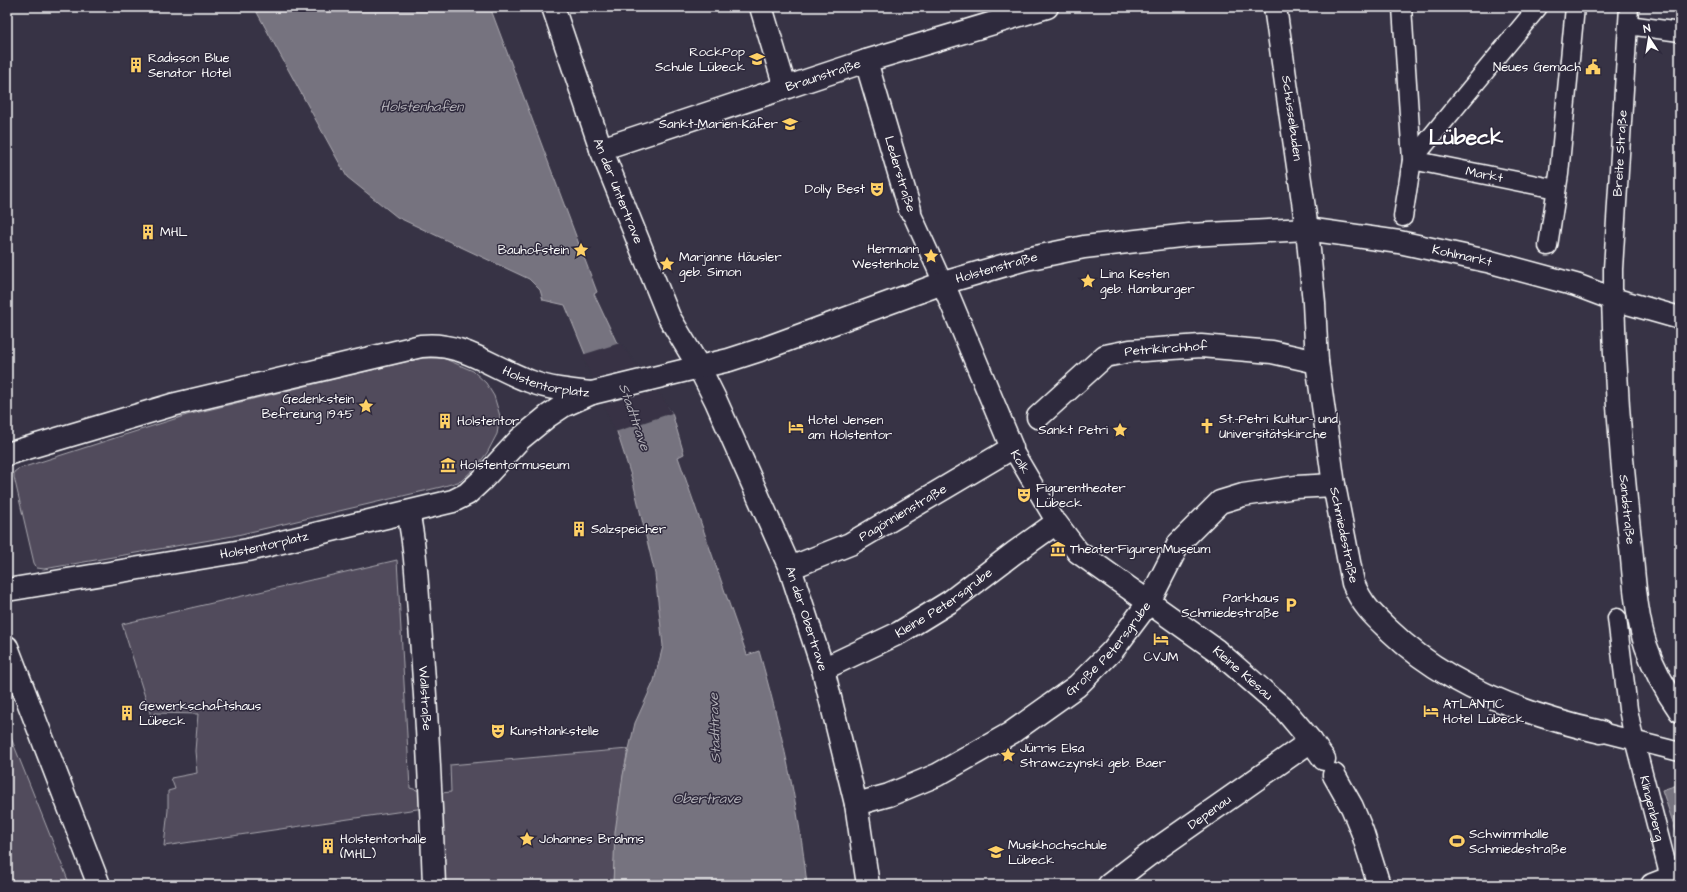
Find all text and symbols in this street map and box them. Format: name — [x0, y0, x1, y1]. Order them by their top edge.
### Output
north arrow — [1629, 18, 1669, 58]
text: N — [1642, 21, 1652, 37]
place label: RockPop Schule Lübeck — [655, 43, 745, 76]
place label: Radisson Blue Senator Hotel — [148, 49, 231, 82]
school or university icon: RockPop Schule Lübeck — [748, 50, 766, 68]
street label: Braunstraße — [783, 54, 863, 96]
building icon: Radisson Blue Senator Hotel — [127, 56, 145, 74]
place label: Neues Gemach — [1493, 58, 1582, 76]
public building icon: Neues Gemach — [1584, 58, 1602, 76]
street label: Schüsselbuden — [1277, 74, 1307, 162]
water label: Holstenhafen — [381, 97, 464, 117]
street label: Breite Straße — [1608, 109, 1632, 197]
place label: Sankt-Marien-Käfer — [659, 115, 778, 133]
school or university icon: Sankt-Marien-Käfer — [781, 115, 799, 133]
district label: Lübeck — [1429, 123, 1503, 152]
street label: Lederstraße — [880, 134, 920, 214]
street label: An der Untertrave — [589, 136, 647, 246]
street label: Markt — [1464, 162, 1505, 187]
place label: Dolly Best — [805, 180, 866, 199]
theatre icon: Dolly Best — [868, 180, 886, 198]
building icon: MHL — [139, 223, 157, 241]
place label: MHL — [160, 223, 188, 241]
place label: Hermann Westenholz — [852, 240, 920, 273]
street label: Kohlmarkt — [1431, 240, 1495, 271]
place label: Bauhofstein — [498, 241, 569, 259]
place icon: Bauhofstein — [572, 241, 590, 259]
place icon: Hermann Westenholz — [922, 247, 940, 265]
place label: Marjanne Häusler geb. Simon — [679, 248, 782, 282]
street label: Holstenstraße — [953, 248, 1039, 288]
place icon: Marjanne Häusler geb. Simon — [658, 255, 676, 273]
place label: Lina Kesten geb. Hamburger — [1100, 265, 1195, 299]
place icon: Lina Kesten geb. Hamburger — [1079, 272, 1097, 290]
street label: Petrikirchhof — [1123, 337, 1208, 361]
street label: Holstentorplatz — [499, 362, 591, 402]
water label: Stadttrave — [613, 381, 655, 455]
place label: Gedenkstein Befreiung 1945 — [262, 390, 355, 424]
place icon: Gedenkstein Befreiung 1945 — [357, 397, 375, 415]
place label: St.-Petri Kultur- und Universitätskirche — [1219, 410, 1338, 443]
place label: Hotel Jensen am Holstentor — [808, 411, 892, 444]
building icon: Holstentor — [436, 412, 454, 430]
place label: Holstentor — [457, 412, 519, 430]
church icon: St.-Petri Kultur- und Universitätskirche — [1198, 417, 1216, 435]
hotel icon: Hotel Jensen am Holstentor — [787, 418, 805, 436]
place label: Sankt Petri — [1038, 421, 1108, 439]
place icon: Sankt Petri — [1111, 421, 1129, 439]
street label: Kolk — [1006, 446, 1034, 477]
museum icon: Holstentormuseum — [439, 456, 457, 474]
place label: Holstentormuseum — [460, 456, 570, 474]
street label: Sandstraße — [1614, 474, 1640, 545]
place label: Figurentheater Lübeck — [1036, 479, 1126, 512]
street label: Pagönnienstraße — [855, 480, 950, 546]
street label: Schmiedestraße — [1325, 485, 1363, 585]
theatre icon: Figurentheater Lübeck — [1015, 486, 1033, 504]
building icon: Salzspeicher — [570, 520, 588, 538]
place label: Salzspeicher — [591, 520, 666, 538]
street label: Holstentorplatz — [219, 527, 311, 564]
museum icon: TheaterFigurenMuseum — [1049, 540, 1067, 558]
place label: TheaterFigurenMuseum — [1070, 540, 1211, 559]
street label: An der Obertrave — [781, 564, 832, 673]
street label: Kleine Petersgrube — [892, 564, 996, 642]
place label: Parkhaus Schmiedestraße — [1181, 589, 1279, 622]
parking icon: Parkhaus Schmiedestraße — [1282, 596, 1300, 614]
street label: Große Petersgrube — [1062, 598, 1155, 700]
hotel icon: CVJM — [1152, 630, 1170, 648]
street label: Kleine Kiesau — [1209, 642, 1277, 705]
place label: CVJM — [1144, 648, 1179, 666]
street label: Wallstraße — [414, 665, 436, 731]
water label: Stadttrave — [704, 691, 726, 763]
place label: ATLANTIC Hotel Lübeck — [1443, 695, 1524, 728]
place label: Gewerkschaftshaus Lübeck — [139, 697, 262, 730]
hotel icon: ATLANTIC Hotel Lübeck — [1422, 702, 1440, 720]
building icon: Gewerkschaftshaus Lübeck — [118, 704, 136, 722]
theatre icon: Kunsttankstelle — [489, 722, 507, 740]
place label: Kunsttankstelle — [510, 722, 599, 740]
place label: Jürris Elsa Strawczynski geb. Baer — [1020, 739, 1166, 773]
place icon: Jürris Elsa Strawczynski geb. Baer — [999, 746, 1017, 764]
street label: Klingenberg — [1635, 774, 1669, 844]
water label: Obertrave — [673, 789, 742, 809]
street label: Depenau — [1184, 790, 1235, 834]
place label: Schwimmhalle Schmiedestraße — [1469, 825, 1567, 858]
place label: Holstentorhalle (MHL) — [340, 830, 426, 863]
place icon: Johannes Brahms — [518, 830, 536, 848]
place label: Johannes Brahms — [539, 830, 645, 848]
sports icon: Schwimmhalle Schmiedestraße — [1448, 832, 1466, 850]
place label: Musikhochschule Lübeck — [1008, 836, 1107, 869]
building icon: Holstentorhalle (MHL) — [319, 837, 337, 855]
school or university icon: Musikhochschule Lübeck — [987, 843, 1005, 861]

